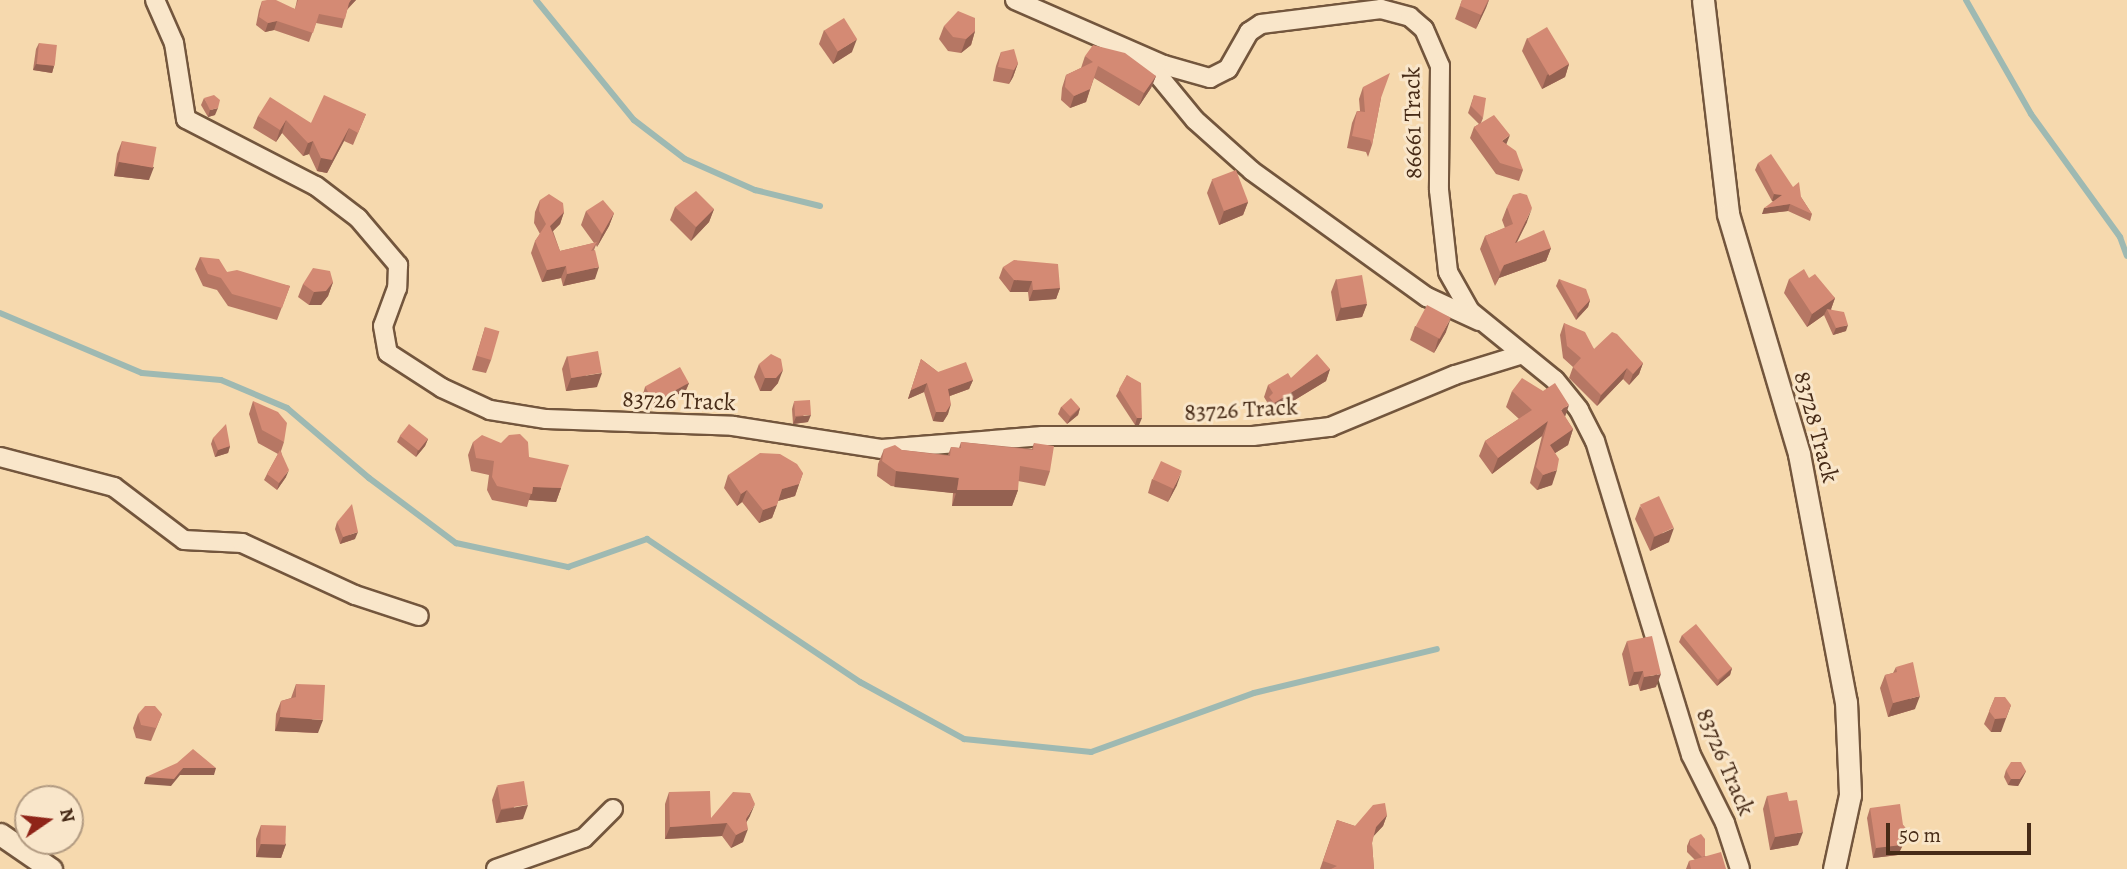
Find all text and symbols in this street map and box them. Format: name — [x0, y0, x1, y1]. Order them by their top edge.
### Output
street label: 86661 Track — [1398, 67, 1428, 179]
street label: 83728 Track — [1787, 368, 1845, 486]
street label: 83726 Track — [622, 385, 736, 417]
street label: 83726 Track — [1184, 393, 1298, 427]
street label: 83726 Track — [1690, 704, 1760, 820]
north arrow — [14, 785, 84, 855]
text: N — [53, 806, 82, 825]
scale bar — [1889, 810, 2034, 854]
text: 50 m — [1899, 821, 1941, 849]

